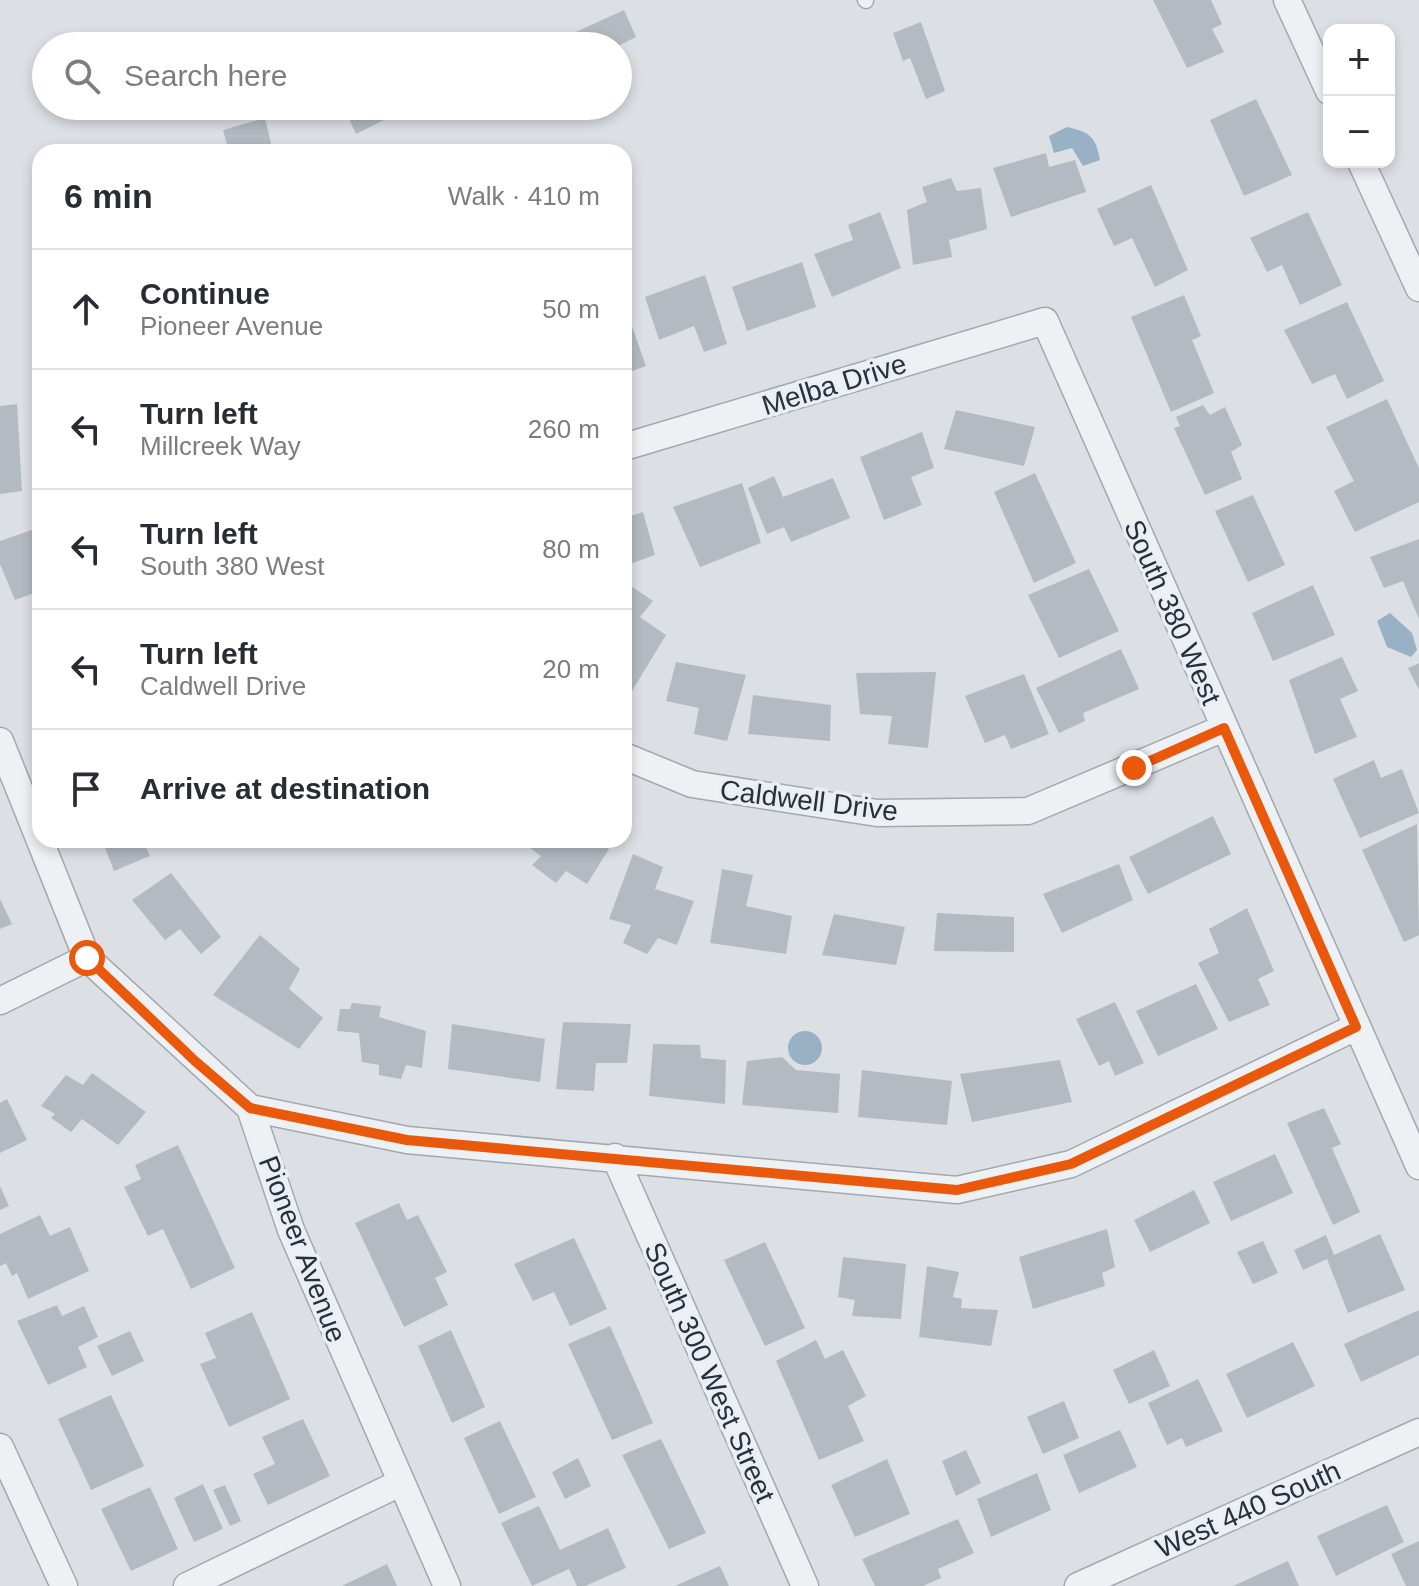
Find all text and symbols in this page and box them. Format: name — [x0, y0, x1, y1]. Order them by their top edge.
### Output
map controls — [1323, 24, 1395, 168]
button: + — [1323, 24, 1395, 96]
search box — [32, 32, 632, 120]
icon: search — [60, 54, 104, 98]
text: Search here — [124, 59, 287, 92]
button: − — [1323, 96, 1395, 168]
text: 6 min — [64, 177, 153, 215]
text: Walk · 410 m — [448, 181, 600, 211]
text: Continue — [140, 277, 270, 310]
icon: ahead — [64, 287, 108, 331]
text: 50 m — [542, 294, 600, 324]
text: Pioneer Avenue — [140, 311, 323, 341]
street label: Melba Drive — [758, 348, 910, 421]
text: Turn left — [140, 397, 258, 430]
icon: left — [64, 407, 108, 451]
text: 260 m — [528, 414, 600, 444]
text: Millcreek Way — [140, 431, 301, 461]
street label: South 380 West — [1118, 515, 1227, 709]
text: Turn left — [140, 517, 258, 550]
icon: left — [64, 527, 108, 571]
text: 80 m — [542, 534, 600, 564]
text: South 380 West — [140, 551, 325, 581]
text: Turn left — [140, 637, 258, 670]
icon: left — [64, 647, 108, 691]
text: 20 m — [542, 654, 600, 684]
text: Caldwell Drive — [140, 671, 306, 701]
route end — [1116, 750, 1152, 786]
icon: arrive — [64, 767, 108, 811]
text: Arrive at destination — [140, 772, 430, 805]
street label: Caldwell Drive — [718, 774, 900, 827]
route start — [69, 940, 105, 976]
street label: Pioneer Avenue — [253, 1152, 352, 1347]
street label: South 300 West Street — [638, 1237, 781, 1507]
street label: West 440 South — [1151, 1455, 1345, 1564]

